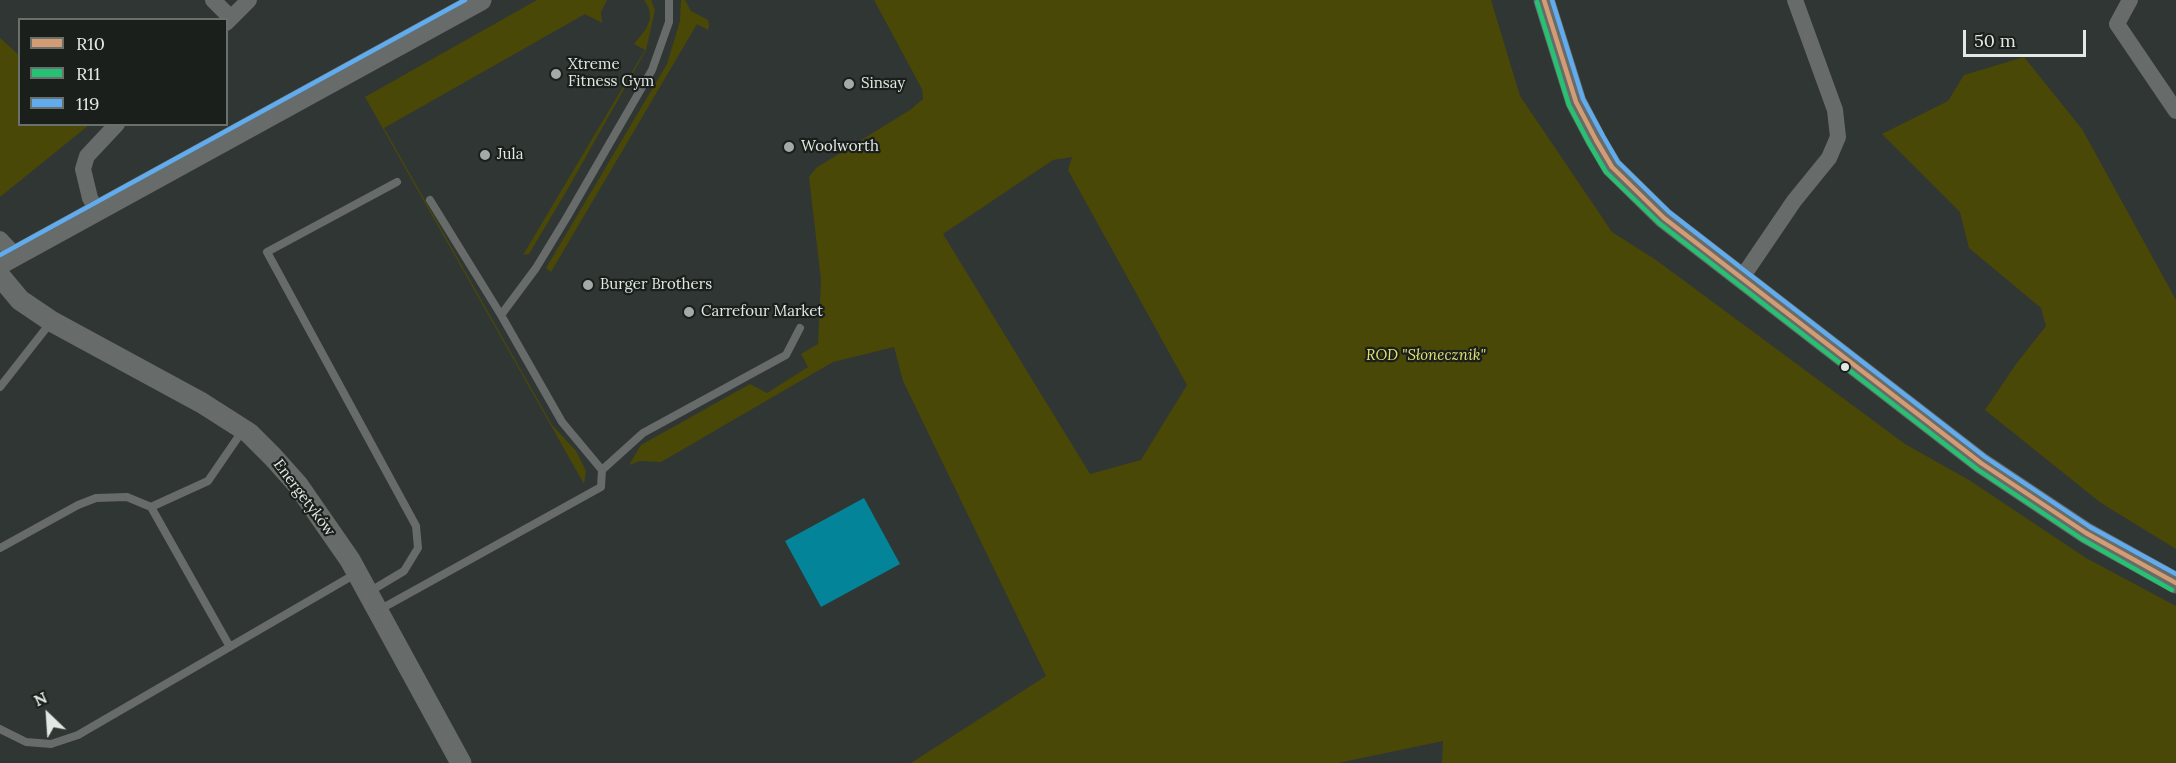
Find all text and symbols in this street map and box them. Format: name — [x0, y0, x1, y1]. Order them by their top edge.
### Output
legend — [18, 18, 228, 126]
scale bar — [1966, 18, 2089, 56]
text: 50 m — [1974, 29, 2016, 52]
text: R10 — [76, 32, 105, 55]
place label: Xtreme Fitness Gym — [568, 56, 654, 91]
text: R11 — [76, 62, 100, 85]
marker: Xtreme Fitness Gym — [549, 67, 563, 81]
place label: Sinsay — [861, 75, 905, 93]
marker: Sinsay — [842, 77, 856, 91]
text: 119 — [76, 92, 100, 115]
place label: Woolworth — [801, 138, 879, 156]
marker: Woolworth — [782, 140, 796, 154]
place label: Jula — [497, 146, 523, 164]
marker: Jula — [478, 148, 492, 162]
place label: Burger Brothers — [600, 276, 712, 294]
marker: Burger Brothers — [581, 278, 595, 292]
place label: Carrefour Market — [701, 303, 823, 321]
marker: Carrefour Market — [682, 305, 696, 319]
park label: ROD "Słonecznik" — [1366, 347, 1486, 365]
unlabelled marker — [1839, 361, 1851, 373]
street label: Energetyków — [269, 456, 339, 540]
north arrow — [18, 685, 78, 745]
text: N — [31, 687, 50, 710]

